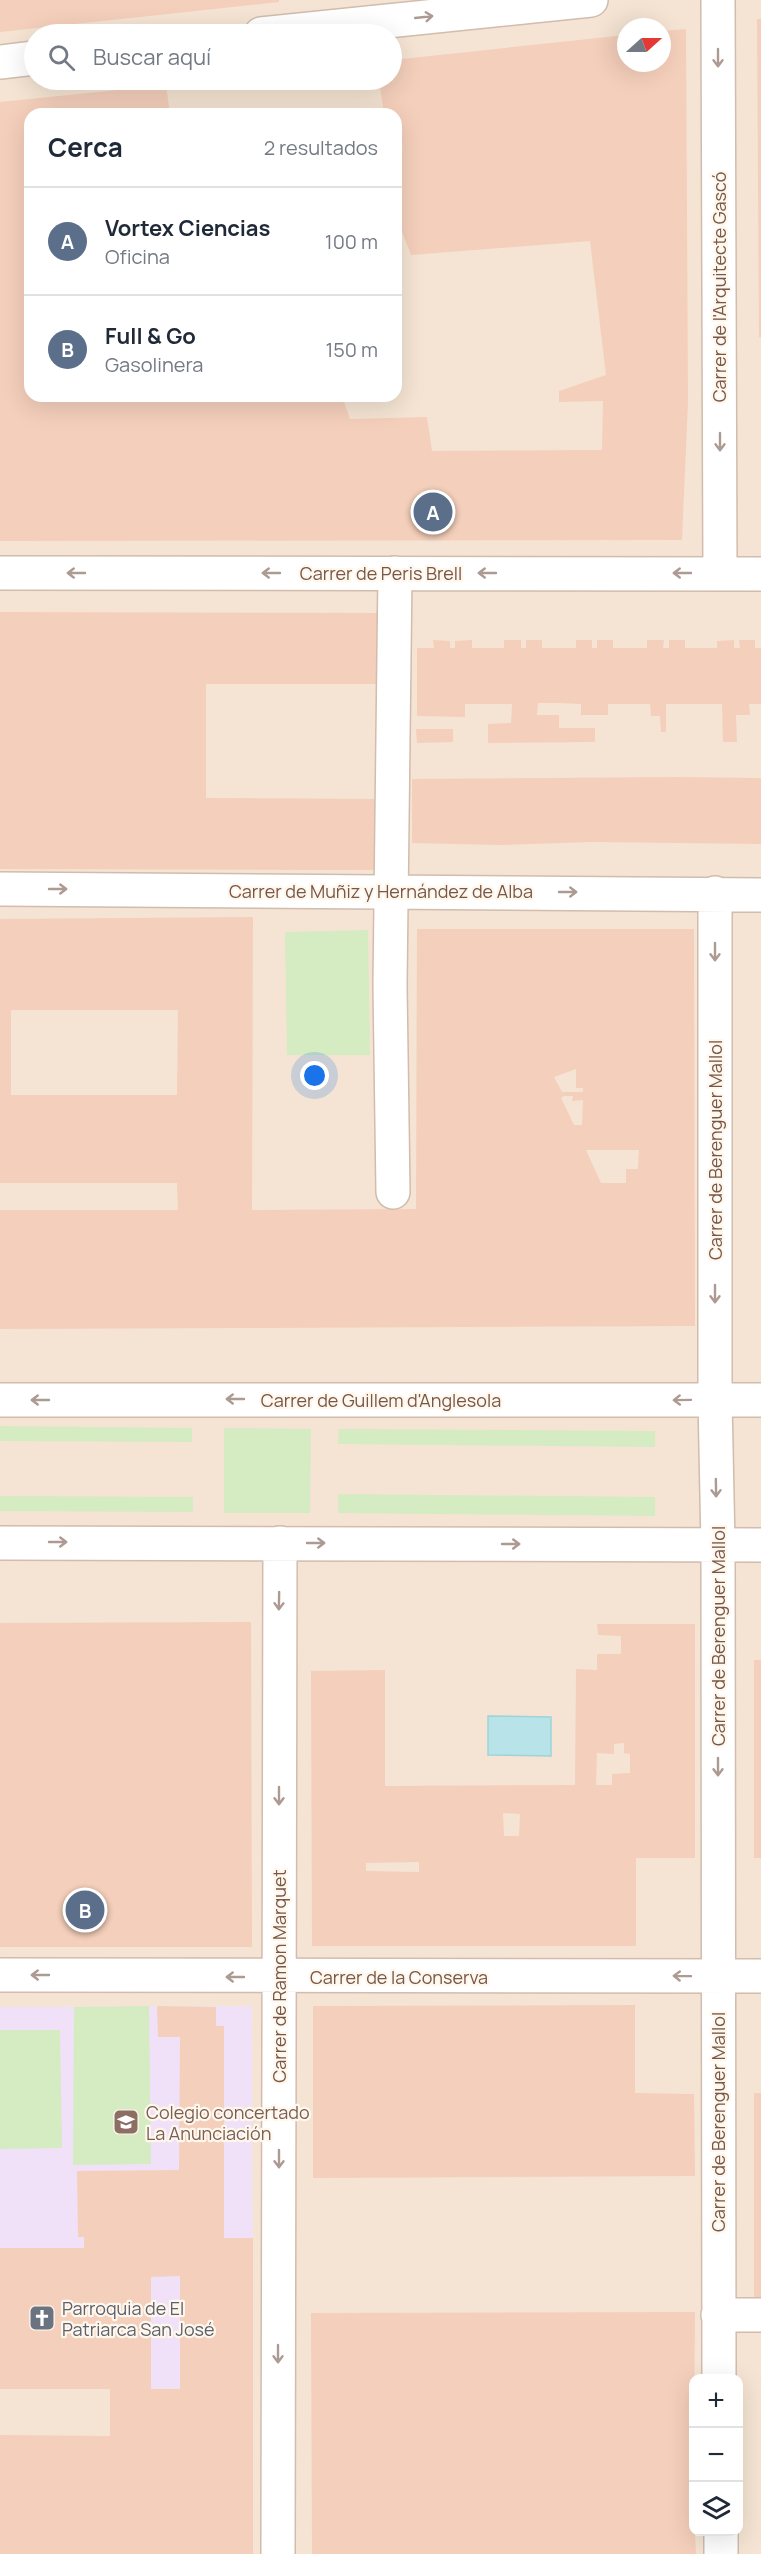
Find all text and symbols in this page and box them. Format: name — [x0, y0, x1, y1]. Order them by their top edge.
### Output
one-way arrow — [413, 12, 433, 23]
north arrow — [617, 18, 671, 72]
search box — [24, 24, 402, 90]
icon: search — [45, 41, 78, 74]
text: Buscar aquí — [93, 42, 211, 72]
one-way arrow — [712, 48, 724, 68]
text: Cerca — [48, 129, 123, 165]
text: 2 resultados — [264, 134, 378, 161]
street label: Carrer de l'Arquitecte Gascó — [707, 172, 731, 402]
text: Vortex Ciencias — [105, 213, 270, 243]
text: A — [61, 228, 74, 255]
text: 100 m — [325, 228, 378, 255]
text: Oficina — [105, 243, 170, 270]
text: Full & Go — [105, 321, 196, 351]
text: B — [61, 336, 74, 363]
text: 150 m — [325, 336, 378, 363]
text: Gasolinera — [105, 351, 203, 378]
one-way arrow — [714, 432, 726, 452]
pin: A — [414, 490, 452, 534]
street label: Carrer de Peris Brell — [300, 561, 462, 585]
one-way arrow — [66, 567, 86, 579]
one-way arrow — [261, 567, 281, 579]
one-way arrow — [477, 567, 497, 579]
one-way arrow — [672, 567, 692, 579]
street label: Carrer de Muñiz y Hernández de Alba — [229, 879, 533, 903]
one-way arrow — [48, 884, 68, 895]
one-way arrow — [558, 886, 578, 898]
one-way arrow — [709, 941, 721, 961]
street label: Carrer de Berenguer Mallol — [703, 1040, 727, 1260]
your location — [300, 1061, 329, 1090]
one-way arrow — [709, 1283, 721, 1303]
street label: Carrer de Guillem d'Anglesola — [261, 1388, 501, 1412]
one-way arrow — [225, 1393, 245, 1405]
one-way arrow — [30, 1394, 50, 1406]
one-way arrow — [672, 1394, 692, 1406]
one-way arrow — [711, 1478, 722, 1498]
street label: Carrer de Berenguer Mallol — [706, 1526, 730, 1746]
one-way arrow — [48, 1536, 68, 1548]
one-way arrow — [306, 1537, 326, 1549]
one-way arrow — [501, 1538, 521, 1550]
one-way arrow — [274, 1591, 285, 1611]
one-way arrow — [712, 1757, 724, 1777]
one-way arrow — [273, 1786, 285, 1806]
street label: Carrer de Ramon Marquet — [267, 1869, 291, 2083]
pin: B — [66, 1888, 104, 1932]
street label: Carrer de la Conserva — [310, 1965, 488, 1989]
one-way arrow — [30, 1969, 50, 1981]
one-way arrow — [672, 1970, 692, 1982]
one-way arrow — [225, 1971, 245, 1983]
street label: Carrer de Berenguer Mallol — [706, 2012, 730, 2232]
place label: Colegio concertado La Anunciación — [146, 2100, 310, 2145]
school or university icon: Colegio concertado La Anunciación — [111, 2107, 141, 2137]
one-way arrow — [273, 2149, 285, 2169]
place label: Parroquia de El Patriarca San José — [62, 2296, 214, 2341]
church icon: Parroquia de El Patriarca San José — [27, 2303, 57, 2333]
one-way arrow — [272, 2344, 284, 2364]
map controls — [689, 2374, 743, 2536]
button: + — [689, 2374, 743, 2428]
button: − — [689, 2428, 743, 2482]
button: layers — [689, 2482, 743, 2536]

